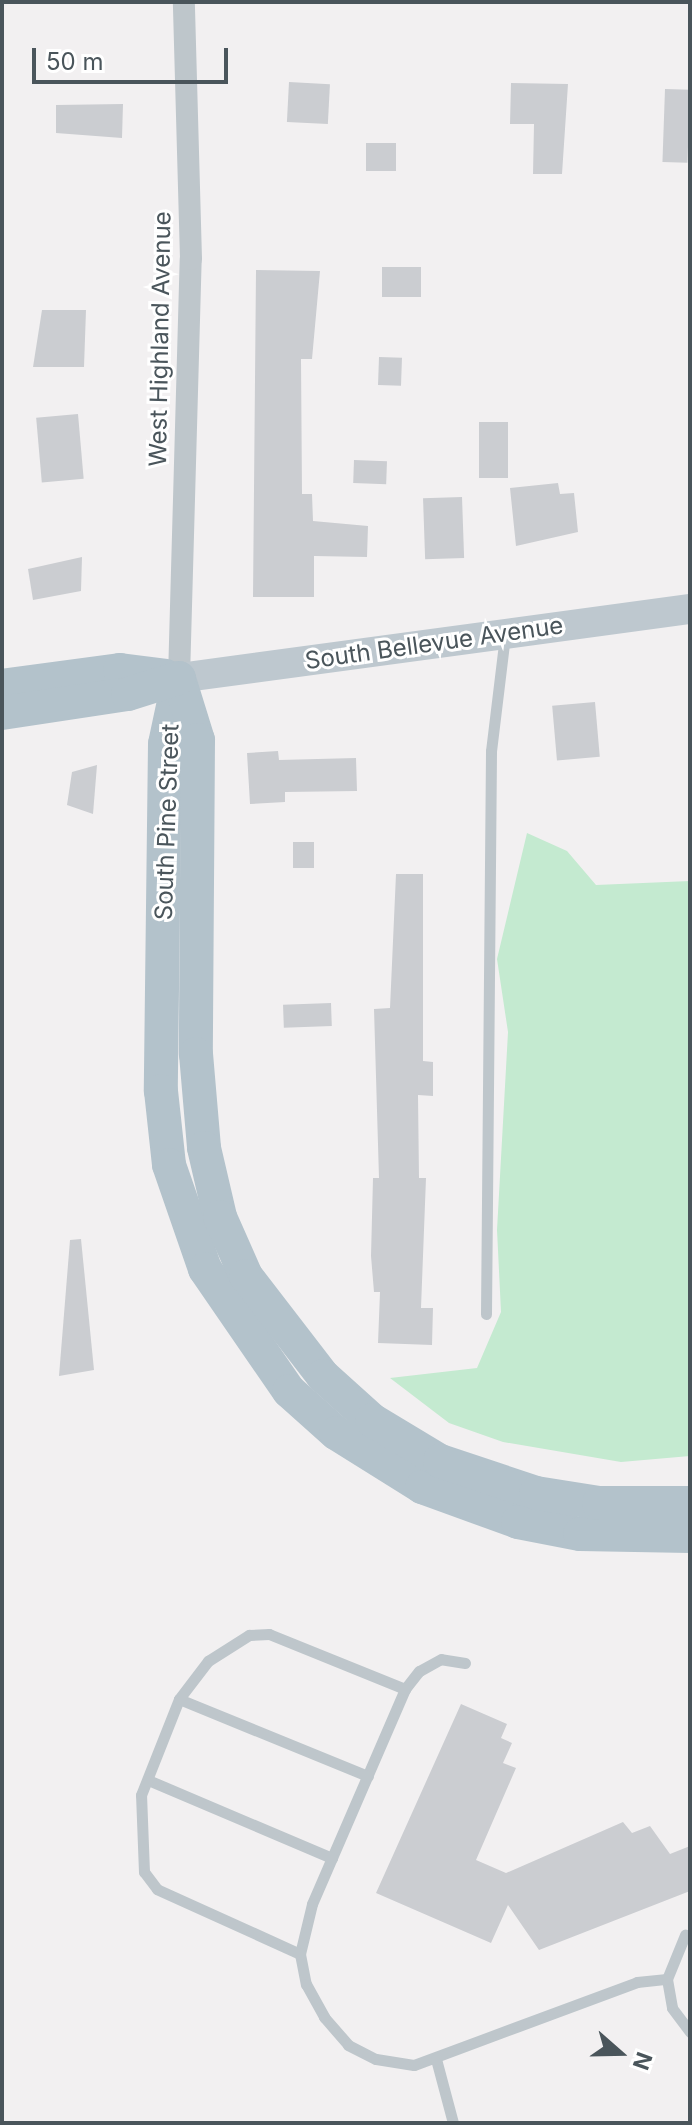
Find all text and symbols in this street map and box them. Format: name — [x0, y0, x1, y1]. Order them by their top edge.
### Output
scale bar — [36, 32, 232, 82]
text: 50 m — [46, 47, 104, 76]
street label: West Highland Avenue — [143, 211, 177, 467]
street label: South Bellevue Avenue — [303, 611, 565, 675]
street label: South Pine Street — [149, 723, 185, 921]
north arrow — [580, 2013, 660, 2093]
text: N — [627, 2049, 658, 2074]

